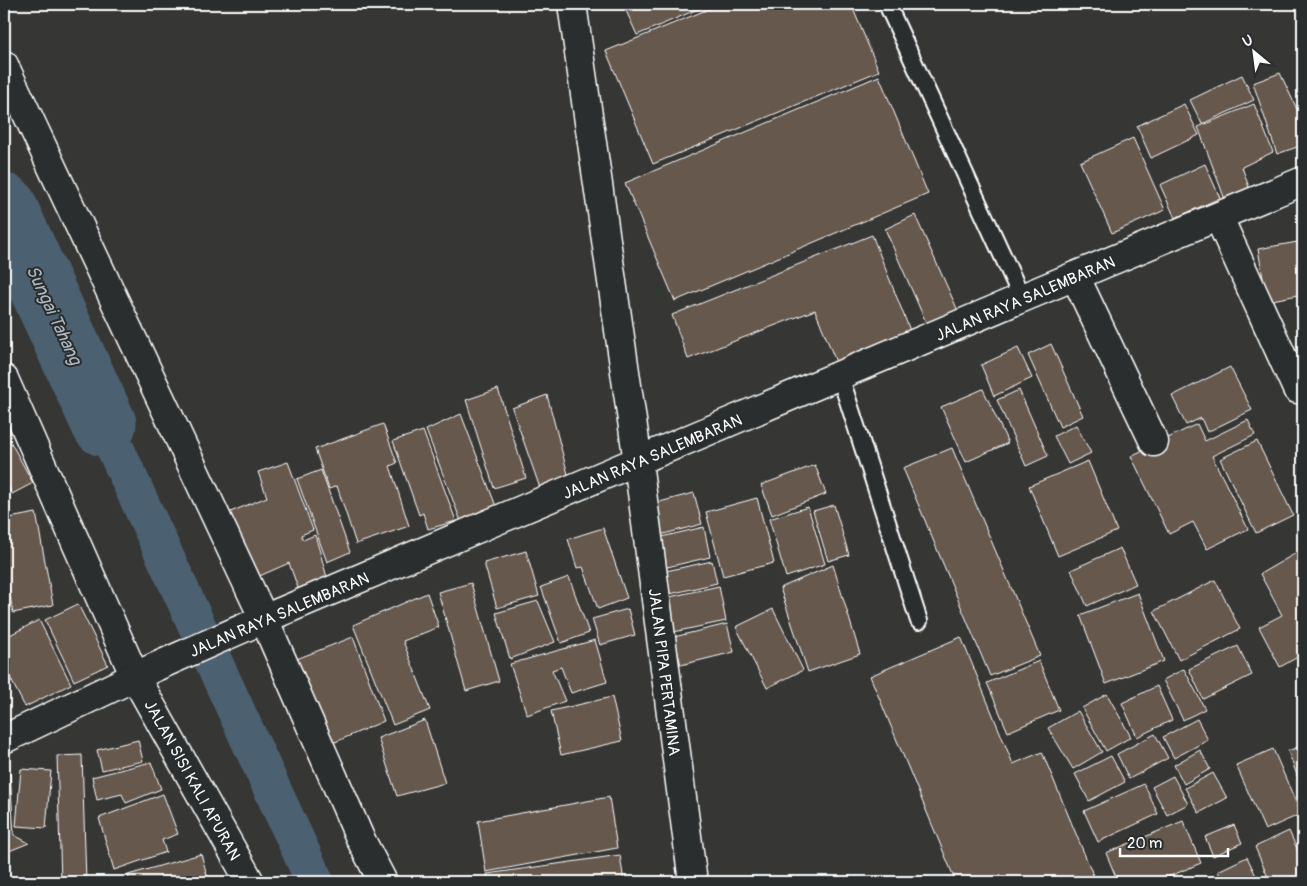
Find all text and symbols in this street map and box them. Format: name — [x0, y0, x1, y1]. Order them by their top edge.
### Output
north arrow — [1230, 28, 1280, 78]
text: U — [1240, 31, 1256, 51]
street label: JALAN RAYA SALEMBARAN — [933, 252, 1118, 346]
water label: Sungai Tahang — [20, 262, 87, 370]
street label: JALAN RAYA SALEMBARAN — [560, 410, 745, 504]
street label: JALAN RAYA SALEMBARAN — [187, 568, 372, 662]
street label: JALAN PIPA PERTAMINA — [644, 587, 684, 757]
street label: JALAN SISI KALI APURAN — [140, 697, 245, 864]
scale bar — [1120, 826, 1227, 858]
text: 20 m — [1127, 834, 1162, 853]

